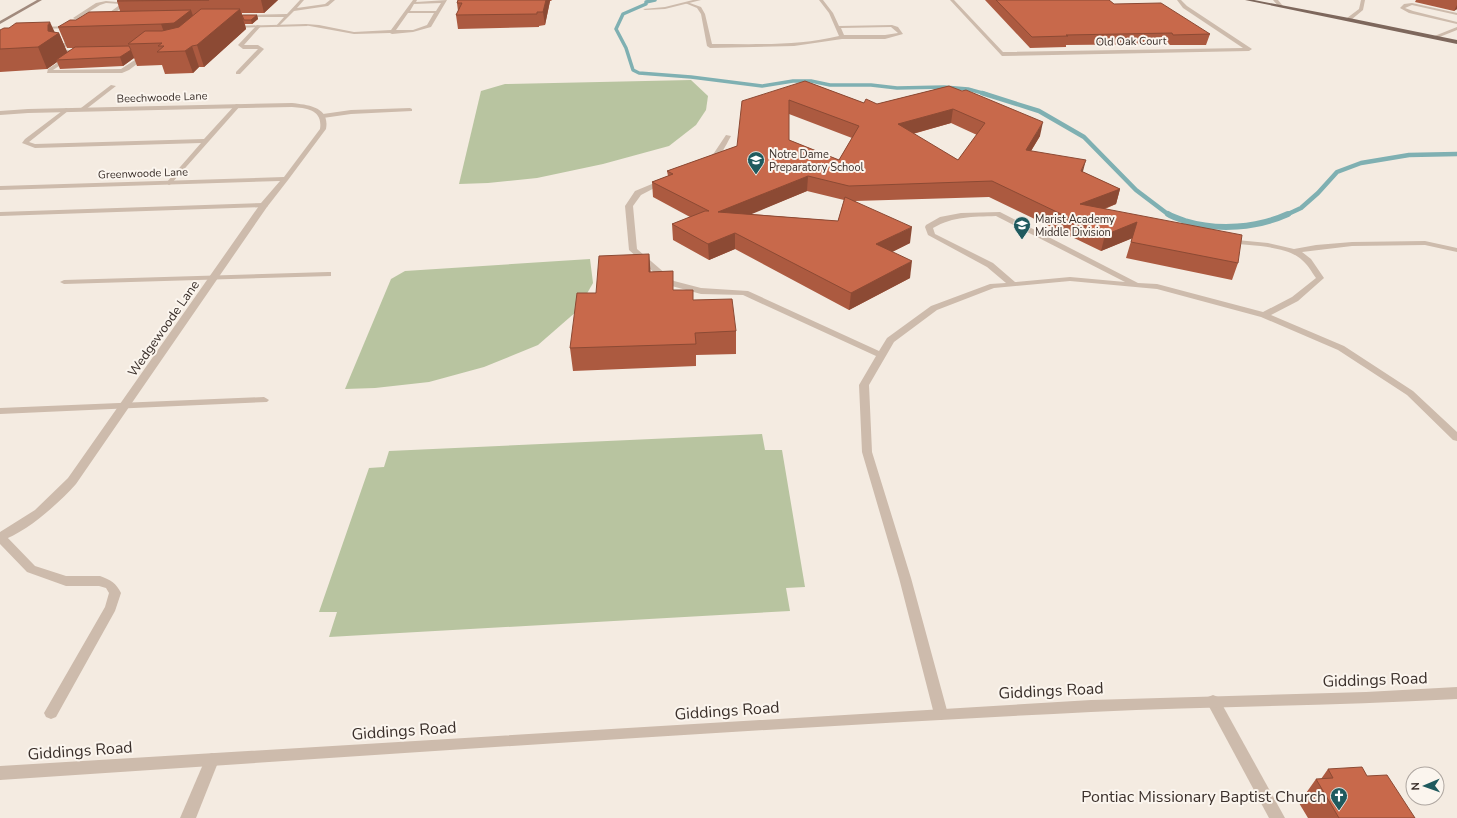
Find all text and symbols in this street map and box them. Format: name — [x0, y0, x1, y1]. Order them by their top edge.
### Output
street label: Old Oak Court — [1095, 33, 1167, 50]
street label: Beechwoode Lane — [116, 88, 208, 107]
place label: Notre Dame Preparatory School — [769, 147, 865, 175]
school or university icon: Notre Dame Preparatory School — [746, 150, 766, 175]
street label: Greenwoode Lane — [98, 164, 188, 183]
place label: Marist Academy Middle Division — [1035, 212, 1115, 240]
school or university icon: Marist Academy Middle Division — [1012, 215, 1032, 240]
street label: Wedgewoode Lane — [124, 277, 204, 380]
street label: Giddings Road — [1322, 667, 1428, 693]
street label: Giddings Road — [998, 677, 1104, 705]
street label: Giddings Road — [674, 696, 780, 726]
street label: Giddings Road — [351, 716, 457, 746]
street label: Giddings Road — [27, 736, 133, 766]
north arrow — [1405, 766, 1445, 806]
text: N — [1408, 782, 1423, 791]
place label: Pontiac Missionary Baptist Church — [1081, 786, 1326, 808]
church icon: Pontiac Missionary Baptist Church — [1329, 786, 1349, 811]

